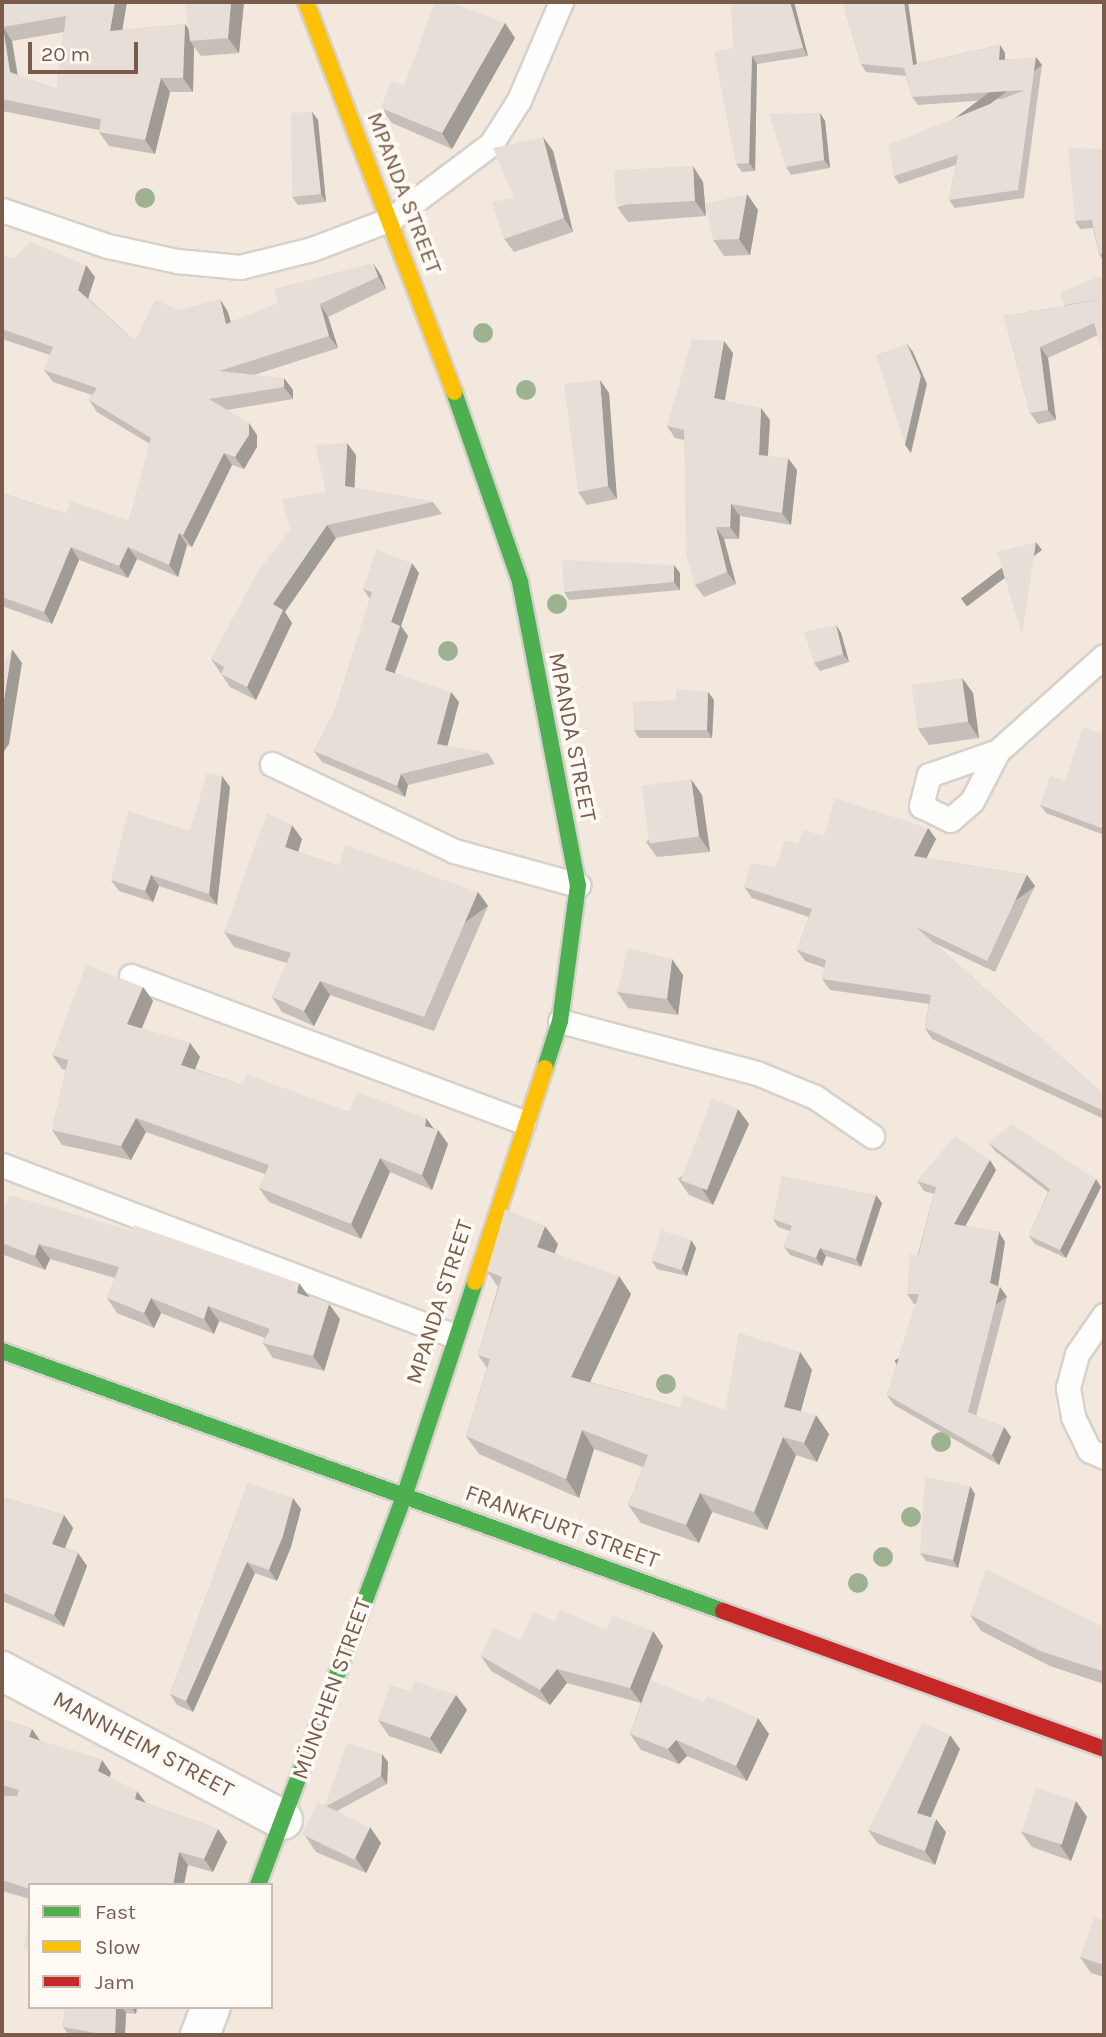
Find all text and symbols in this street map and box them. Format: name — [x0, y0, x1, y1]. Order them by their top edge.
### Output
scale bar — [32, 28, 142, 72]
text: 20 m — [41, 42, 90, 66]
street label: MPANDA STREET — [360, 108, 448, 278]
street label: MPANDA STREET — [542, 650, 602, 824]
street label: MPANDA STREET — [400, 1216, 480, 1388]
street label: FRANKFURT STREET — [461, 1479, 663, 1575]
street label: MÜNCHEN STREET — [286, 1595, 378, 1783]
street label: MANNHEIM STREET — [48, 1686, 238, 1804]
legend — [28, 1883, 273, 2009]
text: Fast — [95, 1900, 136, 1924]
text: Slow — [95, 1935, 140, 1959]
text: Jam — [95, 1970, 135, 1994]

